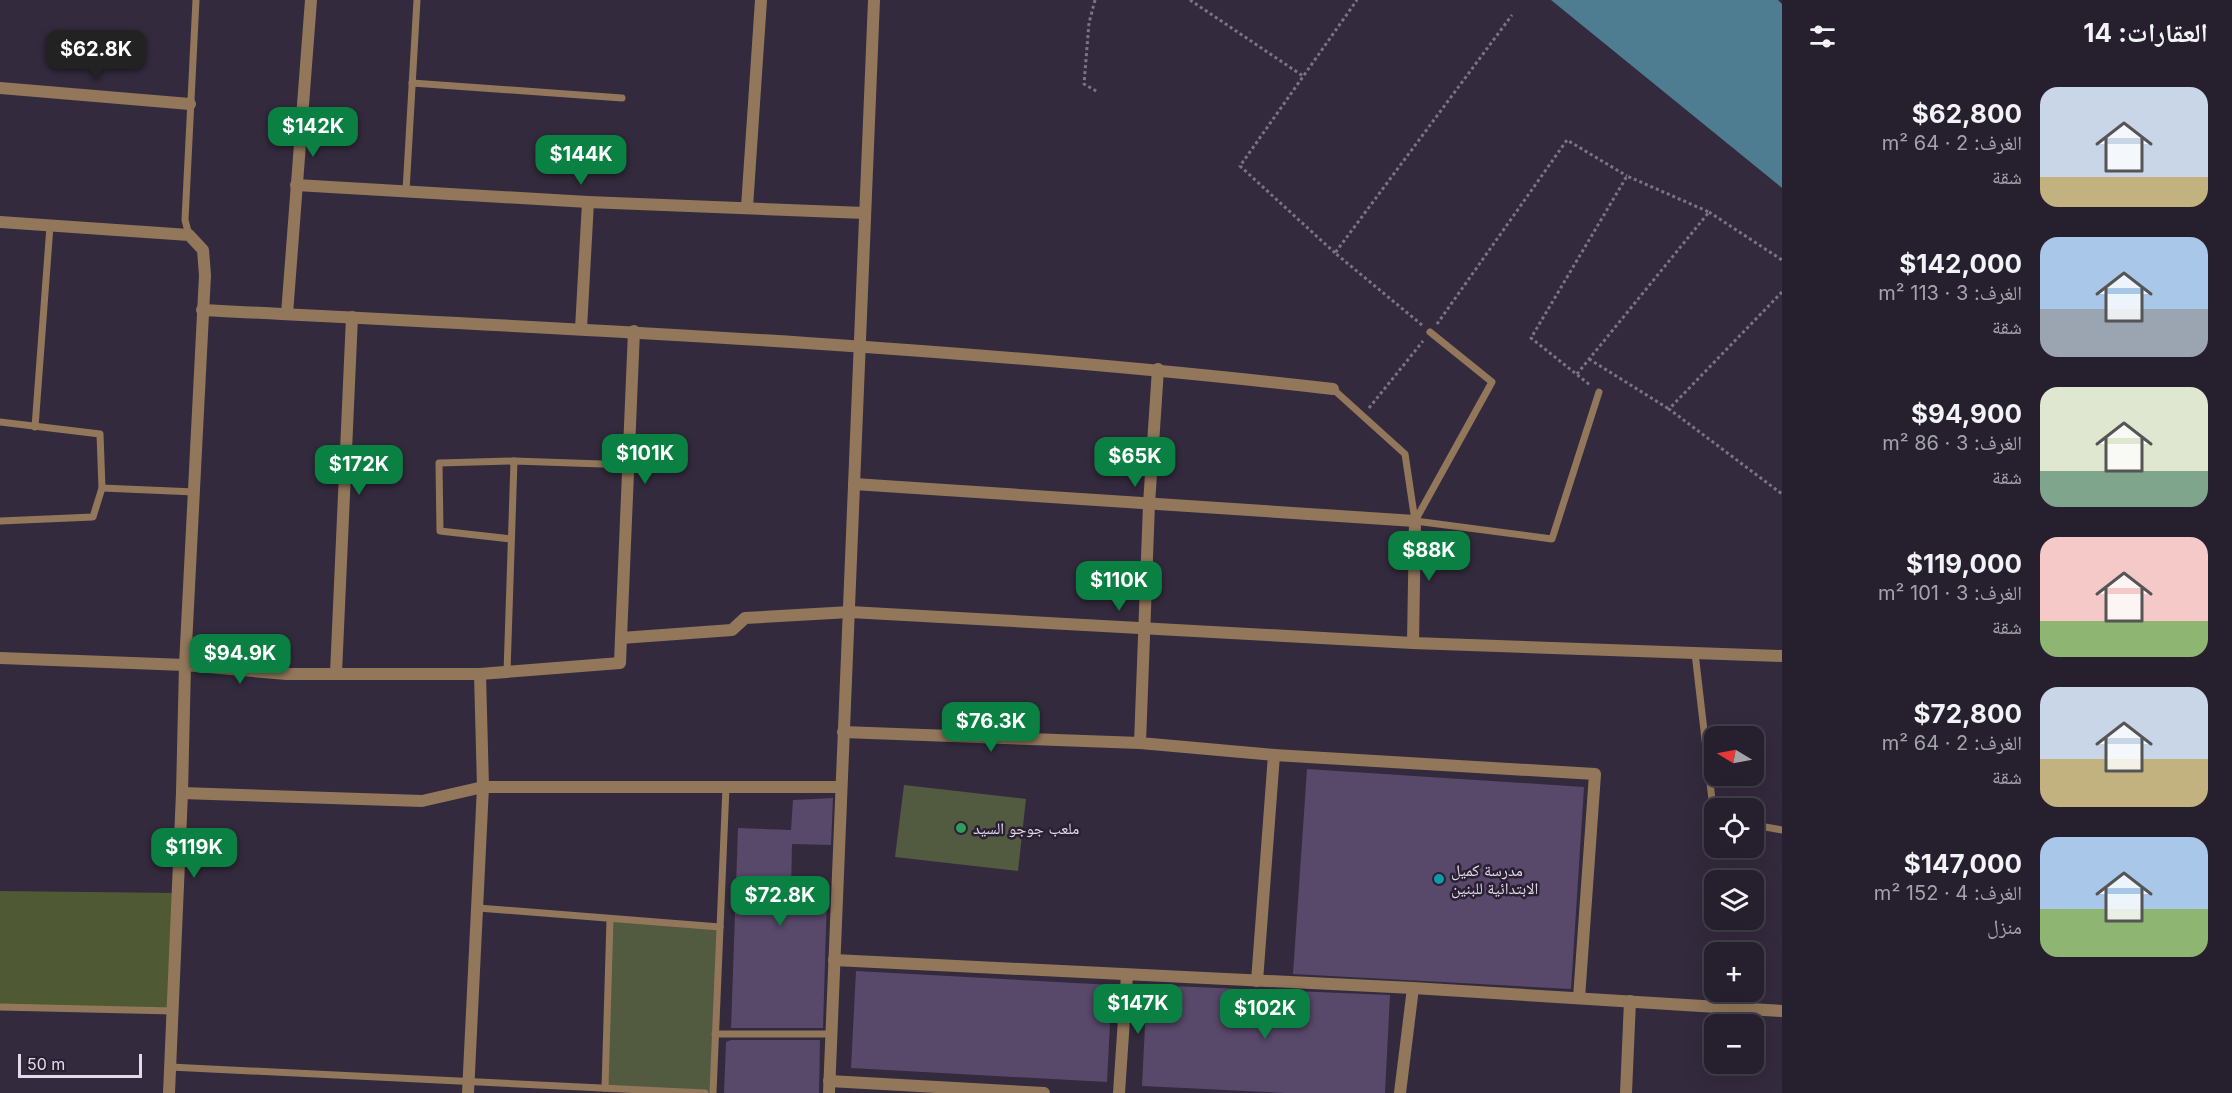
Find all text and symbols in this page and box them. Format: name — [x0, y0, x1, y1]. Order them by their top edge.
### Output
text: العقارات: 14 — [2083, 17, 2208, 48]
icon: filters — [1806, 20, 1839, 53]
pin: $62.8K — [47, 30, 145, 81]
text: $62.8K — [60, 37, 132, 61]
text: $62,800 — [1912, 98, 2022, 129]
pin: $142K — [271, 107, 355, 158]
icon: home — [2088, 111, 2160, 183]
text: $142K — [282, 114, 344, 138]
text: الغرف: 2 · 64 m² — [1882, 131, 2022, 155]
pin: $144K — [539, 135, 623, 186]
text: $144K — [549, 142, 613, 166]
text: شقة — [1992, 165, 2022, 189]
text: $142,000 — [1899, 248, 2022, 279]
icon: home — [2088, 261, 2160, 333]
text: الغرف: 3 · 113 m² — [1878, 281, 2022, 305]
text: شقة — [1992, 315, 2022, 339]
text: $94,900 — [1911, 398, 2022, 429]
icon: home — [2088, 411, 2160, 483]
text: الغرف: 3 · 86 m² — [1882, 431, 2022, 455]
pin: $101K — [603, 434, 687, 485]
pin: $65K — [1099, 437, 1171, 488]
text: $101K — [616, 441, 674, 465]
text: $65K — [1108, 444, 1162, 468]
pin: $172K — [317, 445, 401, 496]
text: $172K — [329, 452, 389, 476]
text: شقة — [1992, 465, 2022, 489]
pin: $88K — [1393, 531, 1465, 582]
text: $88K — [1402, 538, 1456, 562]
text: $119,000 — [1906, 548, 2022, 579]
pin: $110K — [1077, 561, 1161, 612]
icon: home — [2088, 561, 2160, 633]
text: $110K — [1090, 568, 1148, 592]
text: الغرف: 3 · 101 m² — [1878, 581, 2022, 605]
text: شقة — [1992, 615, 2022, 639]
pin: $94.9K — [191, 634, 289, 685]
text: $94.9K — [204, 641, 276, 665]
text: $72,800 — [1914, 698, 2022, 729]
pin: $76.3K — [942, 702, 1040, 753]
text: $76.3K — [956, 709, 1026, 733]
icon: home — [2088, 711, 2160, 783]
north arrow — [1704, 726, 1764, 786]
map controls — [1704, 726, 1764, 1074]
text: الغرف: 2 · 64 m² — [1882, 731, 2022, 755]
text: شقة — [1992, 765, 2022, 789]
button: locate — [1704, 798, 1764, 858]
place label: ملعب جوجو السيد — [973, 818, 1079, 838]
marker: ملعب جوجو السيد — [954, 821, 968, 835]
pin: $119K — [152, 828, 236, 879]
text: $119K — [165, 835, 223, 859]
text: $147,000 — [1904, 848, 2022, 879]
place label: مدرسة كميل الابتدائية للبنين — [1451, 860, 1538, 899]
icon: home — [2088, 861, 2160, 933]
button: layers — [1704, 870, 1764, 930]
marker: مدرسة كميل الابتدائية للبنين — [1432, 872, 1446, 886]
pin: $72.8K — [731, 876, 829, 927]
text: الغرف: 4 · 152 m² — [1874, 881, 2022, 905]
text: $72.8K — [745, 883, 815, 907]
text: منزل — [1987, 915, 2022, 939]
button: + — [1704, 942, 1764, 1002]
pin: $147K — [1096, 984, 1180, 1035]
pin: $102K — [1223, 989, 1307, 1040]
text: $147K — [1107, 991, 1169, 1015]
text: $102K — [1234, 996, 1296, 1020]
button: − — [1704, 1014, 1764, 1074]
scale bar — [18, 1051, 142, 1078]
text: 50 m — [27, 1054, 65, 1074]

